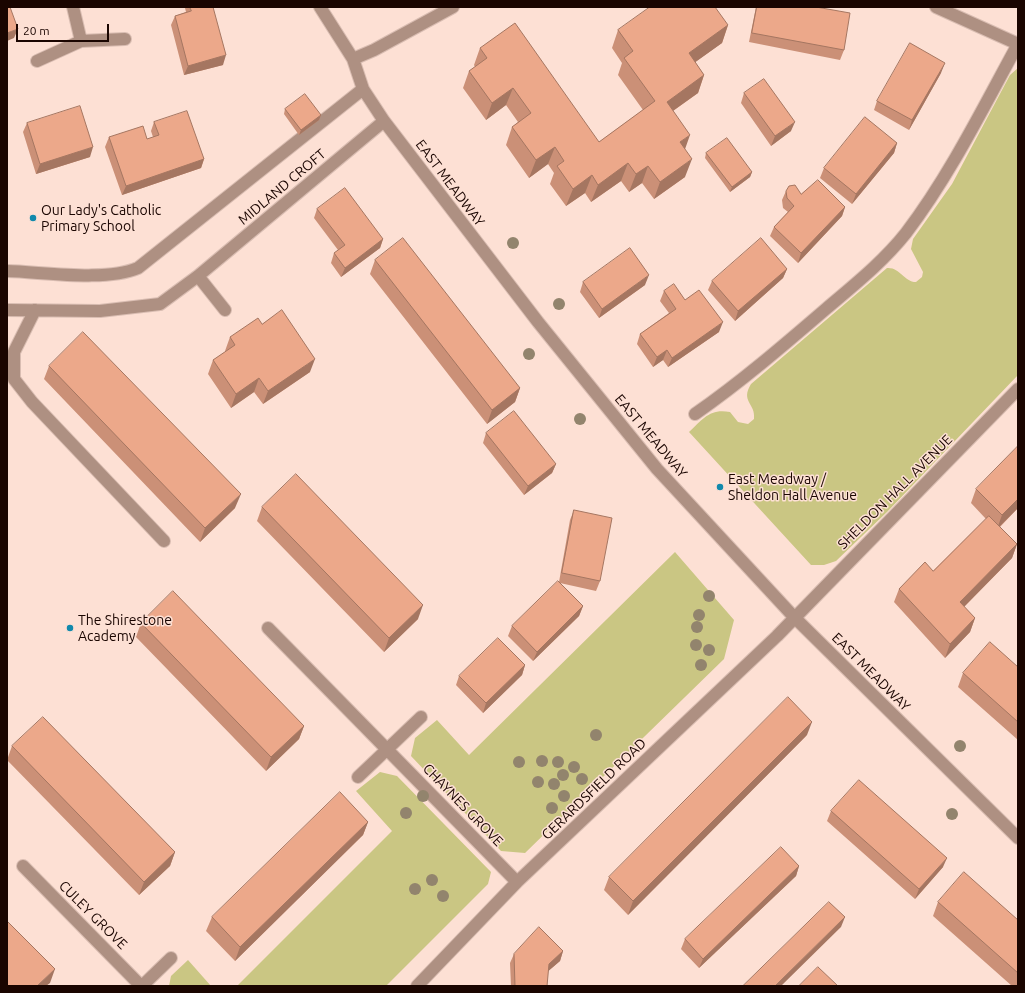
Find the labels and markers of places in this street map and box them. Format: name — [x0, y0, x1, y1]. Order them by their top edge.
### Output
place label: Our Lady's Catholic Primary School — [41, 202, 161, 234]
marker: Our Lady's Catholic Primary School — [28, 213, 38, 223]
place label: East Meadway / Sheldon Hall Avenue — [728, 471, 857, 504]
marker: East Meadway / Sheldon Hall Avenue — [715, 482, 725, 492]
place label: The Shirestone Academy — [78, 612, 172, 644]
marker: The Shirestone Academy — [65, 623, 75, 633]

